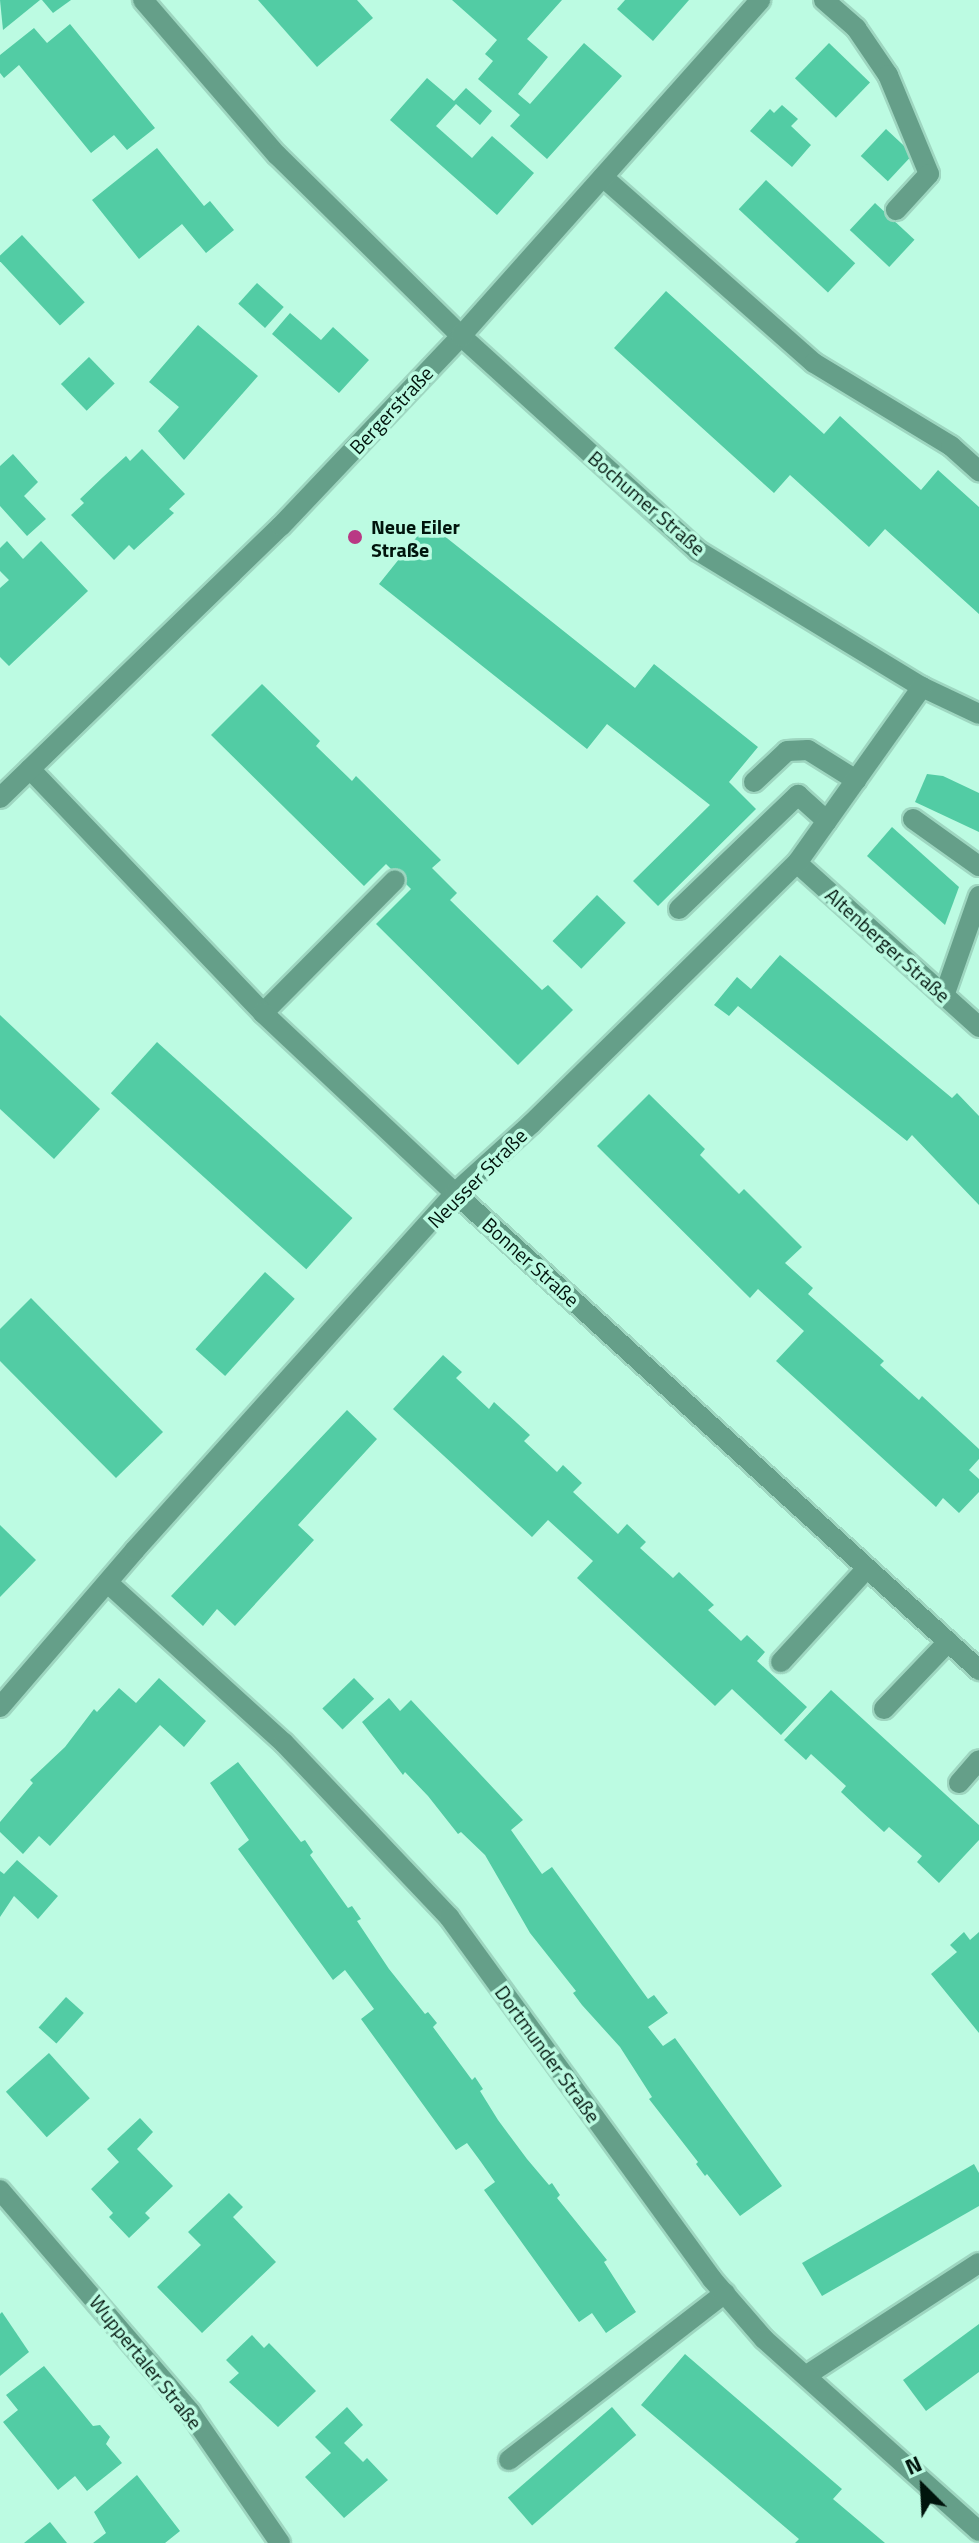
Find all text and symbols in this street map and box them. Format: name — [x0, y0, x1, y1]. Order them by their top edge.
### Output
street label: Bergerstraße — [344, 361, 438, 459]
street label: Bochumer Straße — [584, 446, 710, 560]
place label: Neue Eiler Straße — [371, 514, 460, 561]
marker: Neue Eiler Straße — [346, 528, 364, 546]
street label: Altenberger Straße — [821, 883, 955, 1007]
street label: Neusser Straße — [422, 1123, 532, 1233]
street label: Bonner Straße — [478, 1212, 584, 1312]
street label: Dortmunder Straße — [490, 1981, 606, 2127]
street label: Wuppertaler Straße — [85, 2290, 207, 2434]
text: N — [899, 2446, 927, 2484]
north arrow — [883, 2447, 963, 2527]

